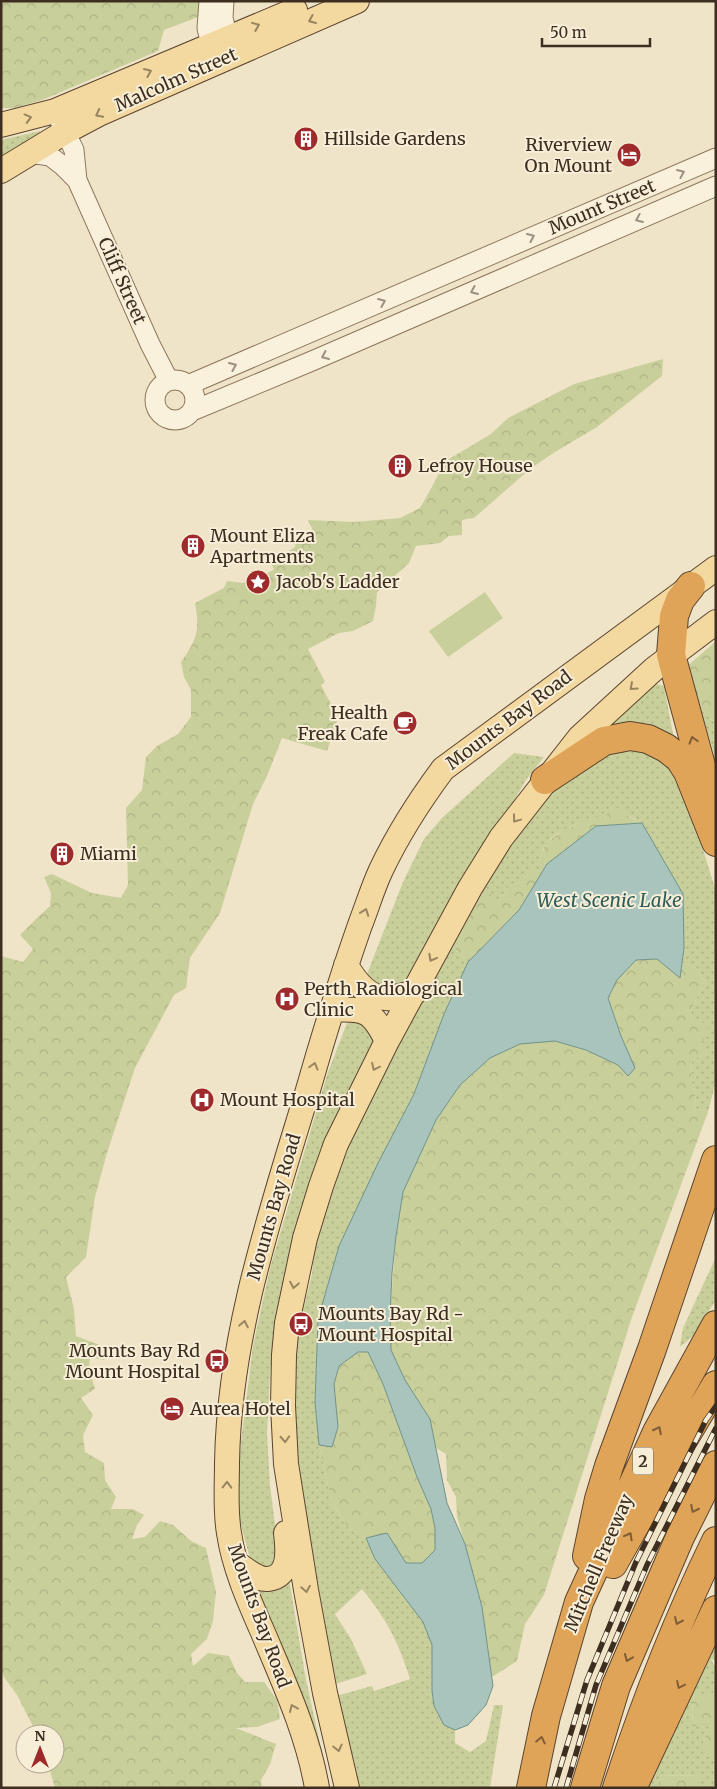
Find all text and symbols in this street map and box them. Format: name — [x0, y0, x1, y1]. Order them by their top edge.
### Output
one-way arrow — [308, 14, 317, 25]
scale bar — [542, 15, 650, 47]
one-way arrow — [251, 22, 260, 33]
text: 50 m — [550, 23, 587, 42]
street label: Malcolm Street — [111, 42, 241, 117]
one-way arrow — [144, 68, 152, 78]
one-way arrow — [95, 108, 104, 118]
one-way arrow — [24, 113, 33, 124]
building icon: Hillside Gardens — [293, 126, 319, 152]
place label: Hillside Gardens — [324, 127, 466, 150]
place label: Riverview On Mount — [525, 133, 613, 177]
hotel icon: Riverview On Mount — [616, 142, 642, 168]
one-way arrow — [676, 169, 685, 180]
street label: Mount Street — [545, 174, 659, 239]
one-way arrow — [635, 213, 644, 224]
one-way arrow — [526, 233, 535, 244]
street label: Cliff Street — [93, 234, 152, 328]
one-way arrow — [470, 284, 479, 295]
one-way arrow — [377, 297, 386, 308]
one-way arrow — [321, 349, 330, 360]
one-way arrow — [228, 361, 237, 372]
building icon: Lefroy House — [387, 453, 413, 479]
place label: Lefroy House — [418, 454, 533, 477]
place label: Mount Eliza Apartments — [209, 524, 316, 568]
building icon: Mount Eliza Apartments — [180, 533, 206, 559]
place icon: Jacob's Ladder — [245, 569, 271, 595]
place label: Jacob's Ladder — [275, 570, 400, 593]
street label: Mounts Bay Road — [441, 665, 576, 774]
one-way arrow — [630, 681, 639, 690]
place label: Health Freak Cafe — [298, 701, 388, 745]
cafe icon: Health Freak Cafe — [392, 710, 418, 736]
one-way arrow — [689, 737, 699, 745]
one-way arrow — [513, 813, 521, 822]
building icon: Miami — [49, 841, 75, 867]
place label: Miami — [80, 842, 137, 865]
water label: West Scenic Lake — [536, 888, 682, 912]
one-way arrow — [359, 908, 369, 917]
one-way arrow — [428, 953, 438, 962]
place label: Perth Radiological Clinic — [304, 977, 463, 1021]
hospital icon: Perth Radiological Clinic — [274, 986, 300, 1012]
one-way arrow — [371, 1062, 381, 1071]
one-way arrow — [309, 1063, 319, 1071]
hospital icon: Mount Hospital — [189, 1087, 215, 1113]
place label: Mount Hospital — [220, 1088, 355, 1111]
street label: Mounts Bay Road — [242, 1131, 305, 1283]
one-way arrow — [289, 1281, 300, 1290]
place label: Mounts Bay Rd - Mount Hospital — [318, 1302, 464, 1346]
bus stop icon: Mounts Bay Rd - Mount Hospital — [288, 1311, 314, 1337]
one-way arrow — [238, 1320, 248, 1328]
place label: Mounts Bay Rd Mount Hospital — [65, 1339, 200, 1383]
bus stop icon: Mounts Bay Rd Mount Hospital — [204, 1348, 230, 1374]
hotel icon: Aurea Hotel — [159, 1396, 185, 1422]
place label: Aurea Hotel — [189, 1397, 291, 1420]
one-way arrow — [652, 1427, 662, 1436]
one-way arrow — [279, 1435, 290, 1443]
road number: 2 — [633, 1448, 653, 1474]
one-way arrow — [222, 1481, 232, 1489]
street label: Mitchell Freeway — [559, 1490, 638, 1635]
one-way arrow — [690, 1504, 700, 1513]
one-way arrow — [623, 1532, 633, 1541]
street label: Mounts Bay Road — [223, 1541, 296, 1691]
one-way arrow — [300, 1585, 310, 1593]
one-way arrow — [674, 1616, 685, 1625]
one-way arrow — [624, 1653, 634, 1661]
one-way arrow — [675, 1680, 686, 1689]
one-way arrow — [289, 1704, 300, 1713]
north arrow — [15, 1724, 65, 1774]
text: N — [34, 1727, 46, 1745]
one-way arrow — [535, 1736, 546, 1744]
one-way arrow — [332, 1744, 343, 1753]

